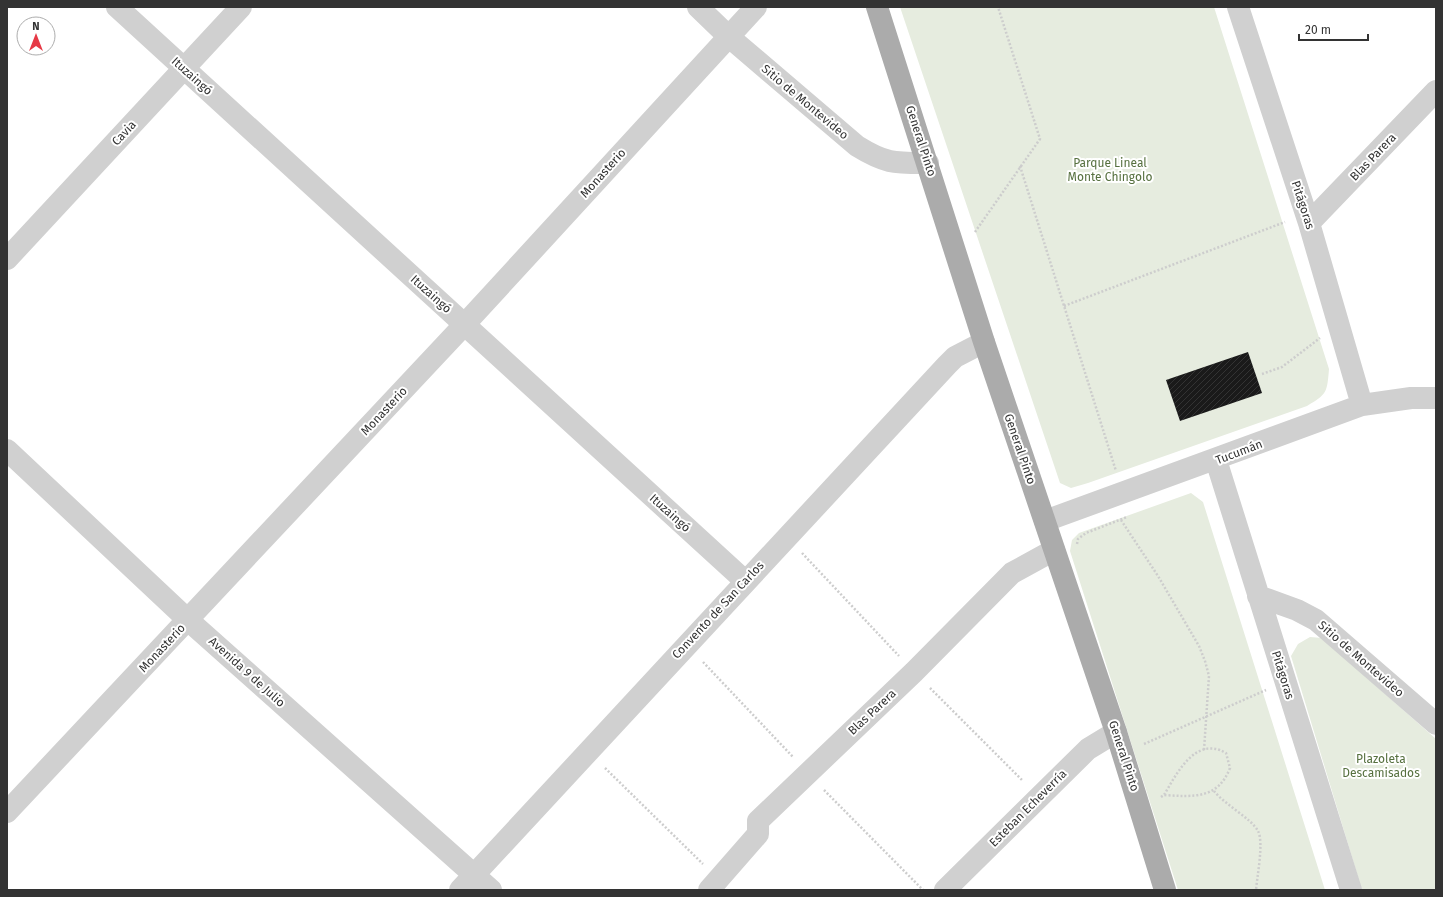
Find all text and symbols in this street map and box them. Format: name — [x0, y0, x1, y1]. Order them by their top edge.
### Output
north arrow — [16, 16, 56, 56]
scale bar — [1299, 16, 1368, 42]
text: N — [32, 20, 40, 33]
text: 20 m — [1305, 23, 1331, 37]
street label: Ituzaingó — [169, 54, 215, 98]
street label: Sitio de Montevideo — [759, 62, 851, 142]
street label: General Pinto — [903, 104, 939, 178]
street label: Cavia — [109, 118, 139, 148]
street label: Blas Parera — [1347, 130, 1399, 184]
street label: Monasterio — [577, 146, 629, 200]
park label: Parque Lineal Monte Chingolo — [1068, 156, 1152, 184]
street label: Pitágoras — [1289, 179, 1318, 231]
street label: Ituzaingó — [408, 272, 454, 316]
street label: Monasterio — [358, 384, 410, 438]
street label: General Pinto — [1001, 412, 1039, 486]
street label: Tucumán — [1214, 437, 1264, 467]
street label: Ituzaingó — [647, 491, 693, 535]
street label: Convento de San Carlos — [669, 558, 767, 662]
street label: Sitio de Montevideo — [1315, 618, 1407, 700]
street label: Monasterio — [136, 621, 188, 675]
street label: Avenida 9 de Julio — [206, 634, 288, 710]
street label: Pitágoras — [1269, 649, 1297, 701]
street label: Blas Parera — [845, 686, 899, 738]
street label: General Pinto — [1106, 719, 1142, 793]
park label: Plazoleta Descamisados — [1342, 752, 1420, 780]
street label: Esteban Echeverría — [986, 766, 1070, 850]

